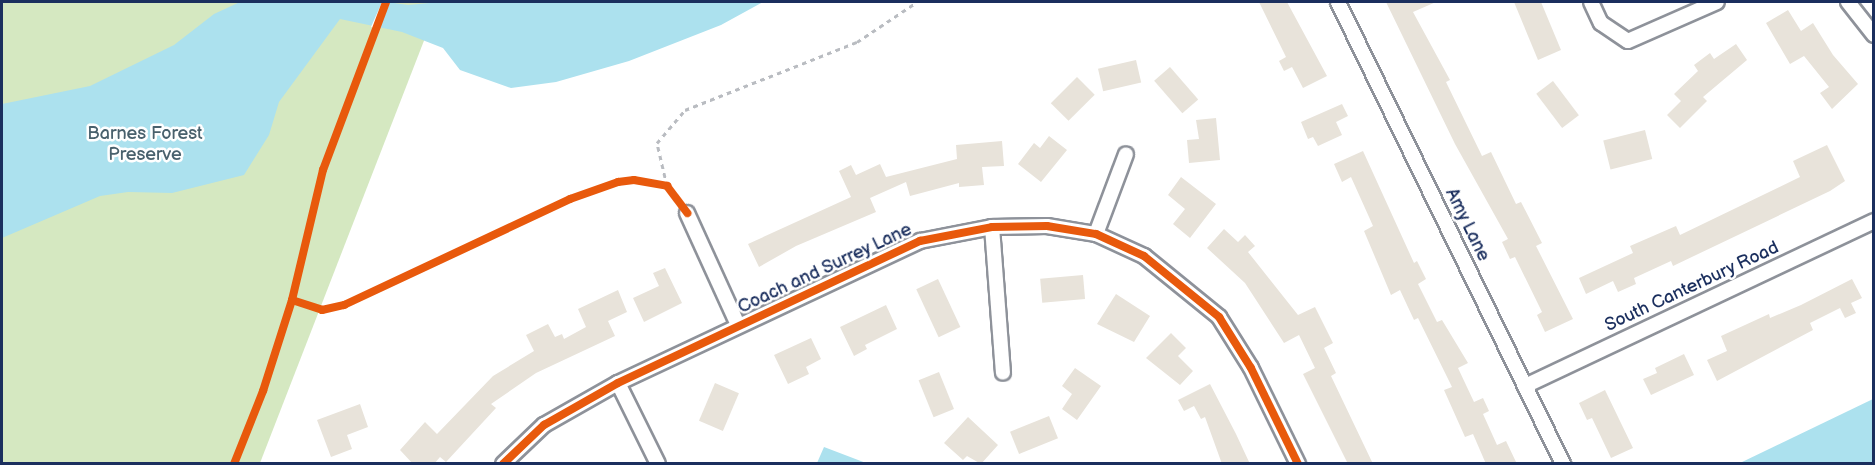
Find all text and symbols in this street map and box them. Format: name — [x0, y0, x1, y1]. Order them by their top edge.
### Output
park label: Barnes Forest Preserve — [87, 124, 203, 166]
street label: Amy Lane — [1440, 184, 1494, 266]
street label: Coach and Surrey Lane — [734, 219, 916, 319]
street label: South Canterbury Road — [1601, 237, 1783, 337]

